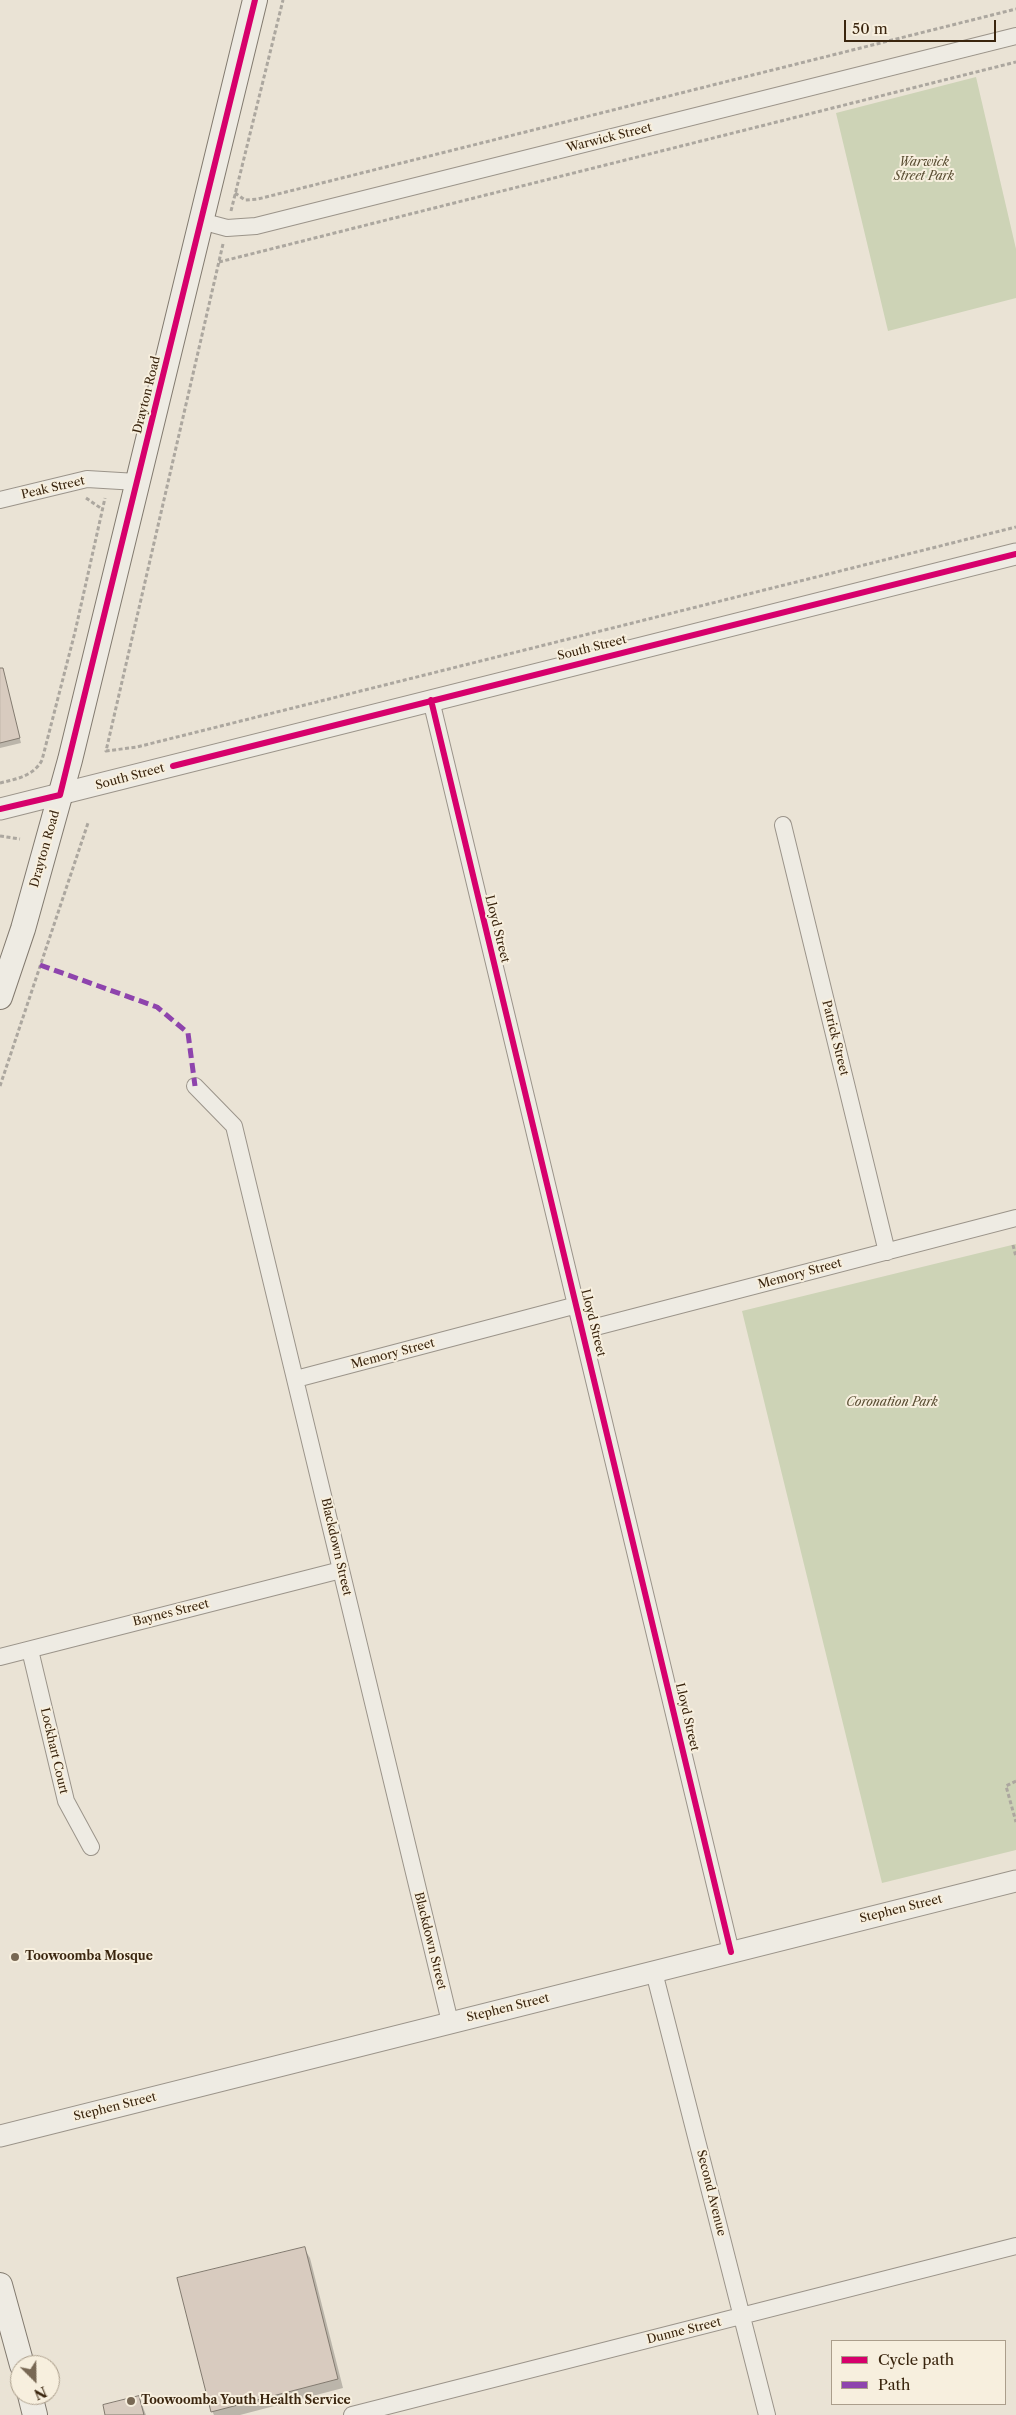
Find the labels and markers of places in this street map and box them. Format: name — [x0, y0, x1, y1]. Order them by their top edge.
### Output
place label: Toowoomba Mosque — [25, 1950, 153, 1964]
marker: Toowoomba Mosque — [9, 1951, 21, 1963]
place label: Toowoomba Youth Health Service — [141, 2394, 351, 2408]
marker: Toowoomba Youth Health Service — [125, 2395, 137, 2407]

